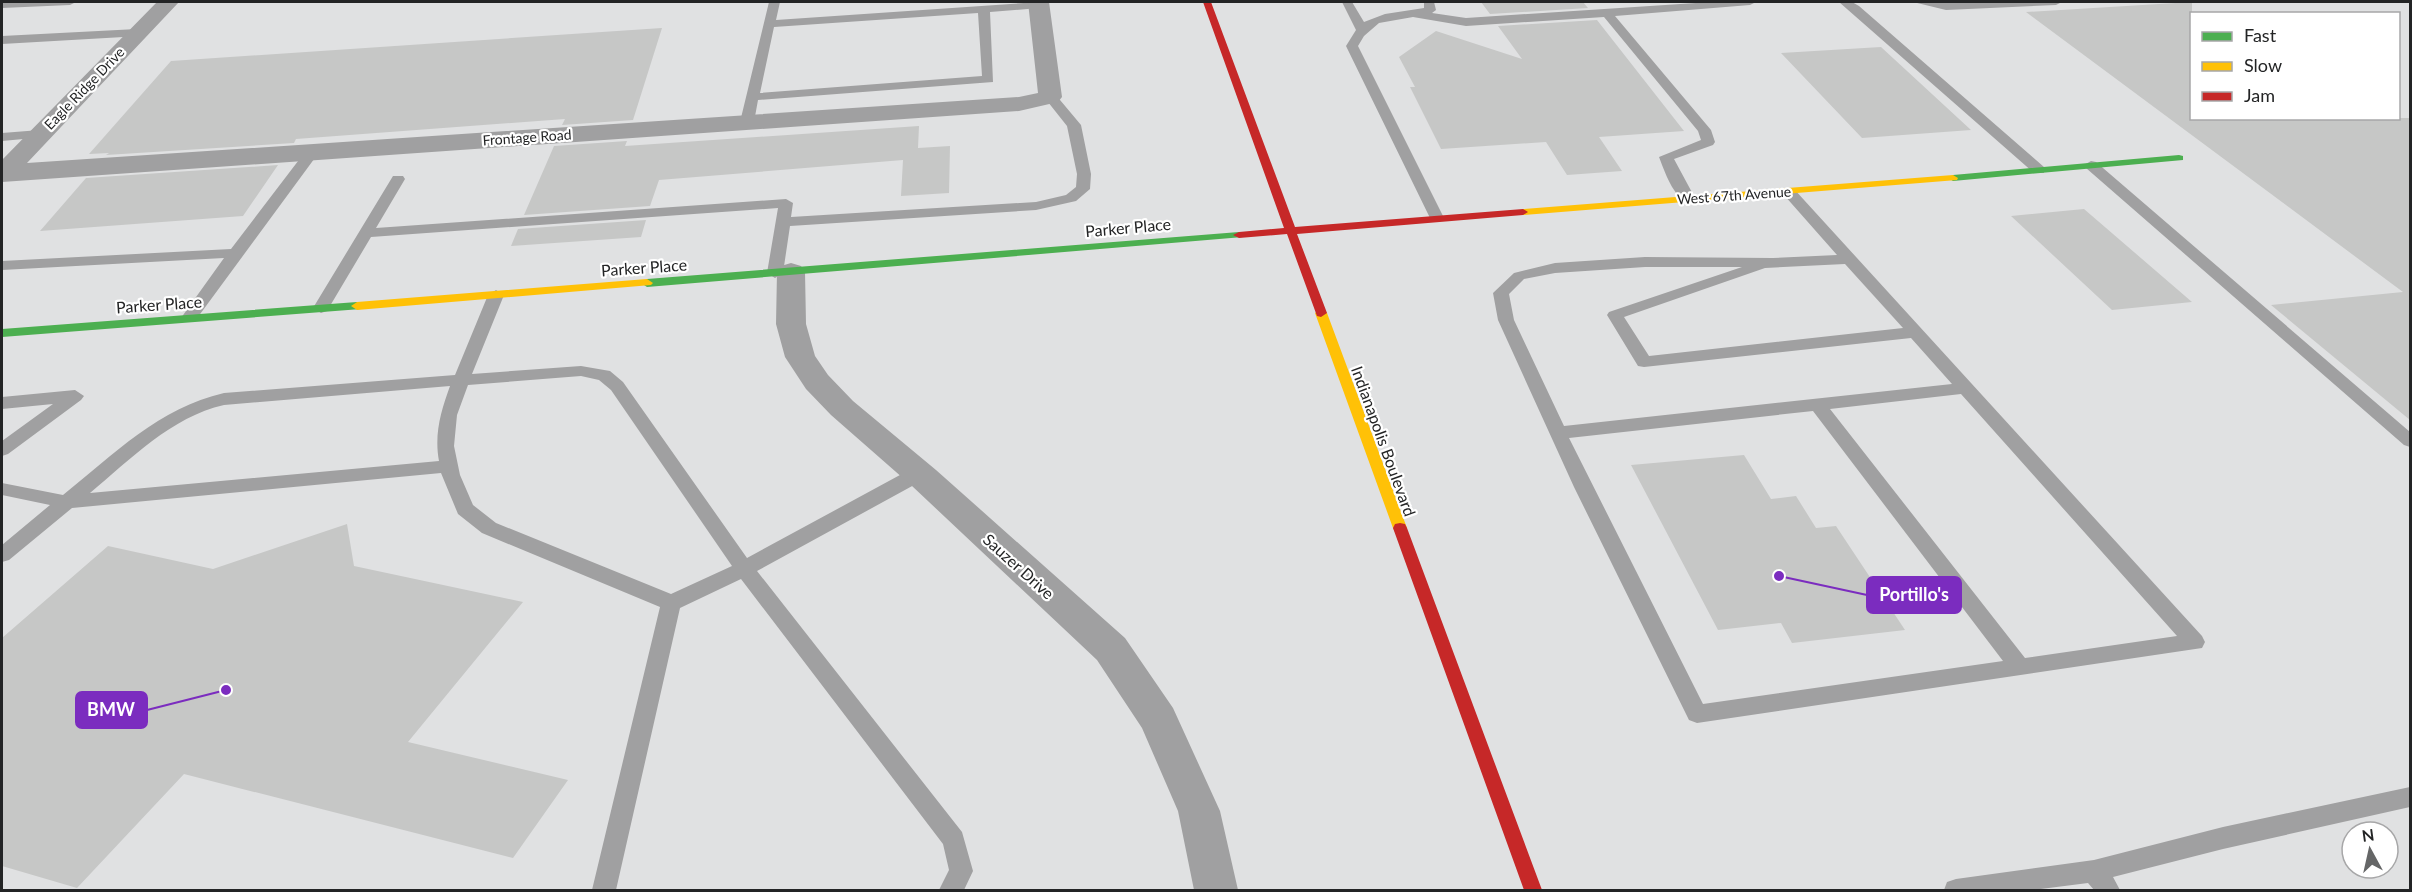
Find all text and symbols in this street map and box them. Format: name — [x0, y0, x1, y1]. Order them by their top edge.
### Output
legend — [2190, 12, 2400, 120]
text: Fast — [2244, 24, 2277, 46]
street label: Eagle Ridge Drive — [40, 43, 128, 133]
text: Slow — [2244, 54, 2282, 76]
text: Jam — [2244, 84, 2275, 106]
street label: Frontage Road — [482, 125, 572, 149]
street label: West 67th Avenue — [1676, 183, 1792, 207]
street label: Parker Place — [1084, 214, 1172, 240]
street label: Parker Place — [600, 255, 688, 279]
street label: Parker Place — [115, 292, 203, 316]
street label: Indianapolis Boulevard — [1348, 363, 1420, 519]
street label: Sauzer Drive — [980, 529, 1058, 603]
callout: Portillo's — [1867, 577, 1961, 613]
text: Portillo's — [1879, 583, 1949, 605]
callout: BMW — [76, 692, 147, 728]
text: BMW — [87, 698, 135, 720]
north arrow — [2340, 820, 2400, 880]
text: N — [2360, 824, 2375, 845]

